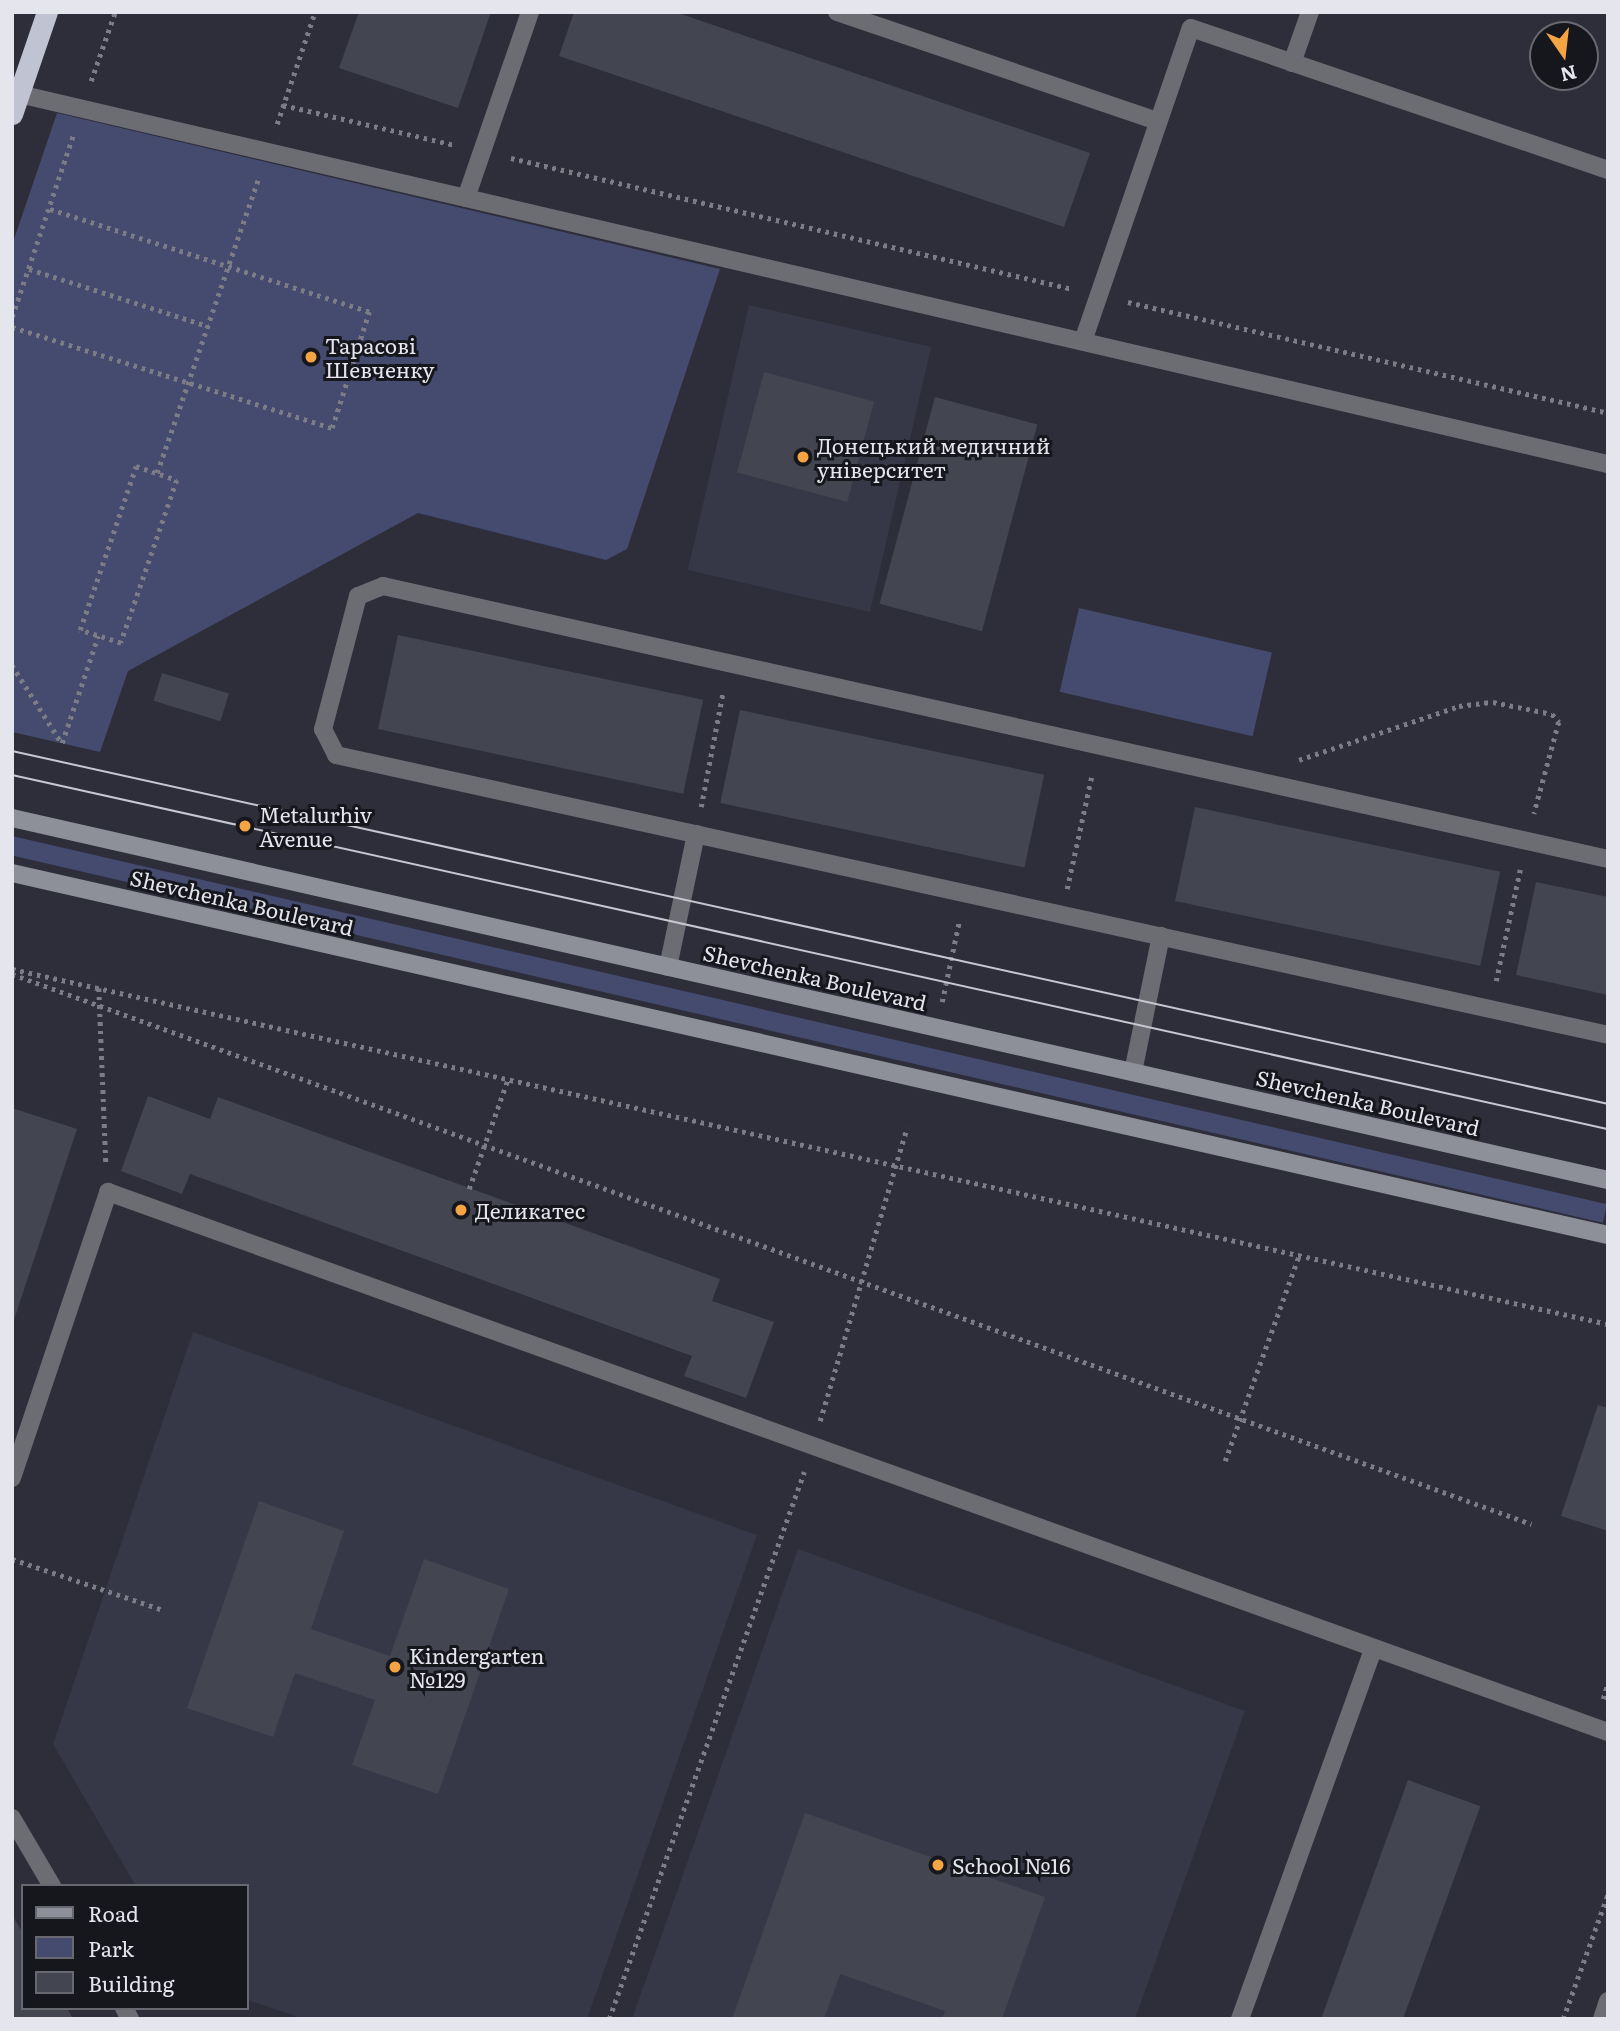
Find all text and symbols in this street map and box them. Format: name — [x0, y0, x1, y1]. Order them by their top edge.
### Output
north arrow — [1529, 21, 1599, 91]
text: N — [1557, 59, 1580, 90]
place label: Тарасові Шевченку — [325, 332, 434, 382]
marker: Тарасові Шевченку — [303, 349, 319, 365]
place label: Донецький медичний університет — [817, 432, 1050, 482]
marker: Донецький медичний університет — [795, 449, 811, 465]
place label: Metalurhiv Avenue — [259, 801, 372, 851]
marker: Metalurhiv Avenue — [237, 818, 253, 834]
street label: Shevchenka Boulevard — [128, 864, 356, 940]
street label: Shevchenka Boulevard — [701, 939, 929, 1015]
street label: Shevchenka Boulevard — [1254, 1064, 1482, 1140]
place label: Деликатес — [475, 1197, 585, 1223]
marker: Деликатес — [453, 1202, 469, 1218]
place label: Kindergarten №129 — [409, 1642, 544, 1692]
marker: Kindergarten №129 — [387, 1659, 403, 1675]
place label: School №16 — [952, 1852, 1070, 1878]
marker: School №16 — [930, 1857, 946, 1873]
legend — [21, 1884, 248, 2010]
text: Road — [88, 1897, 139, 1928]
text: Park — [88, 1932, 134, 1963]
text: Building — [88, 1967, 174, 1998]

